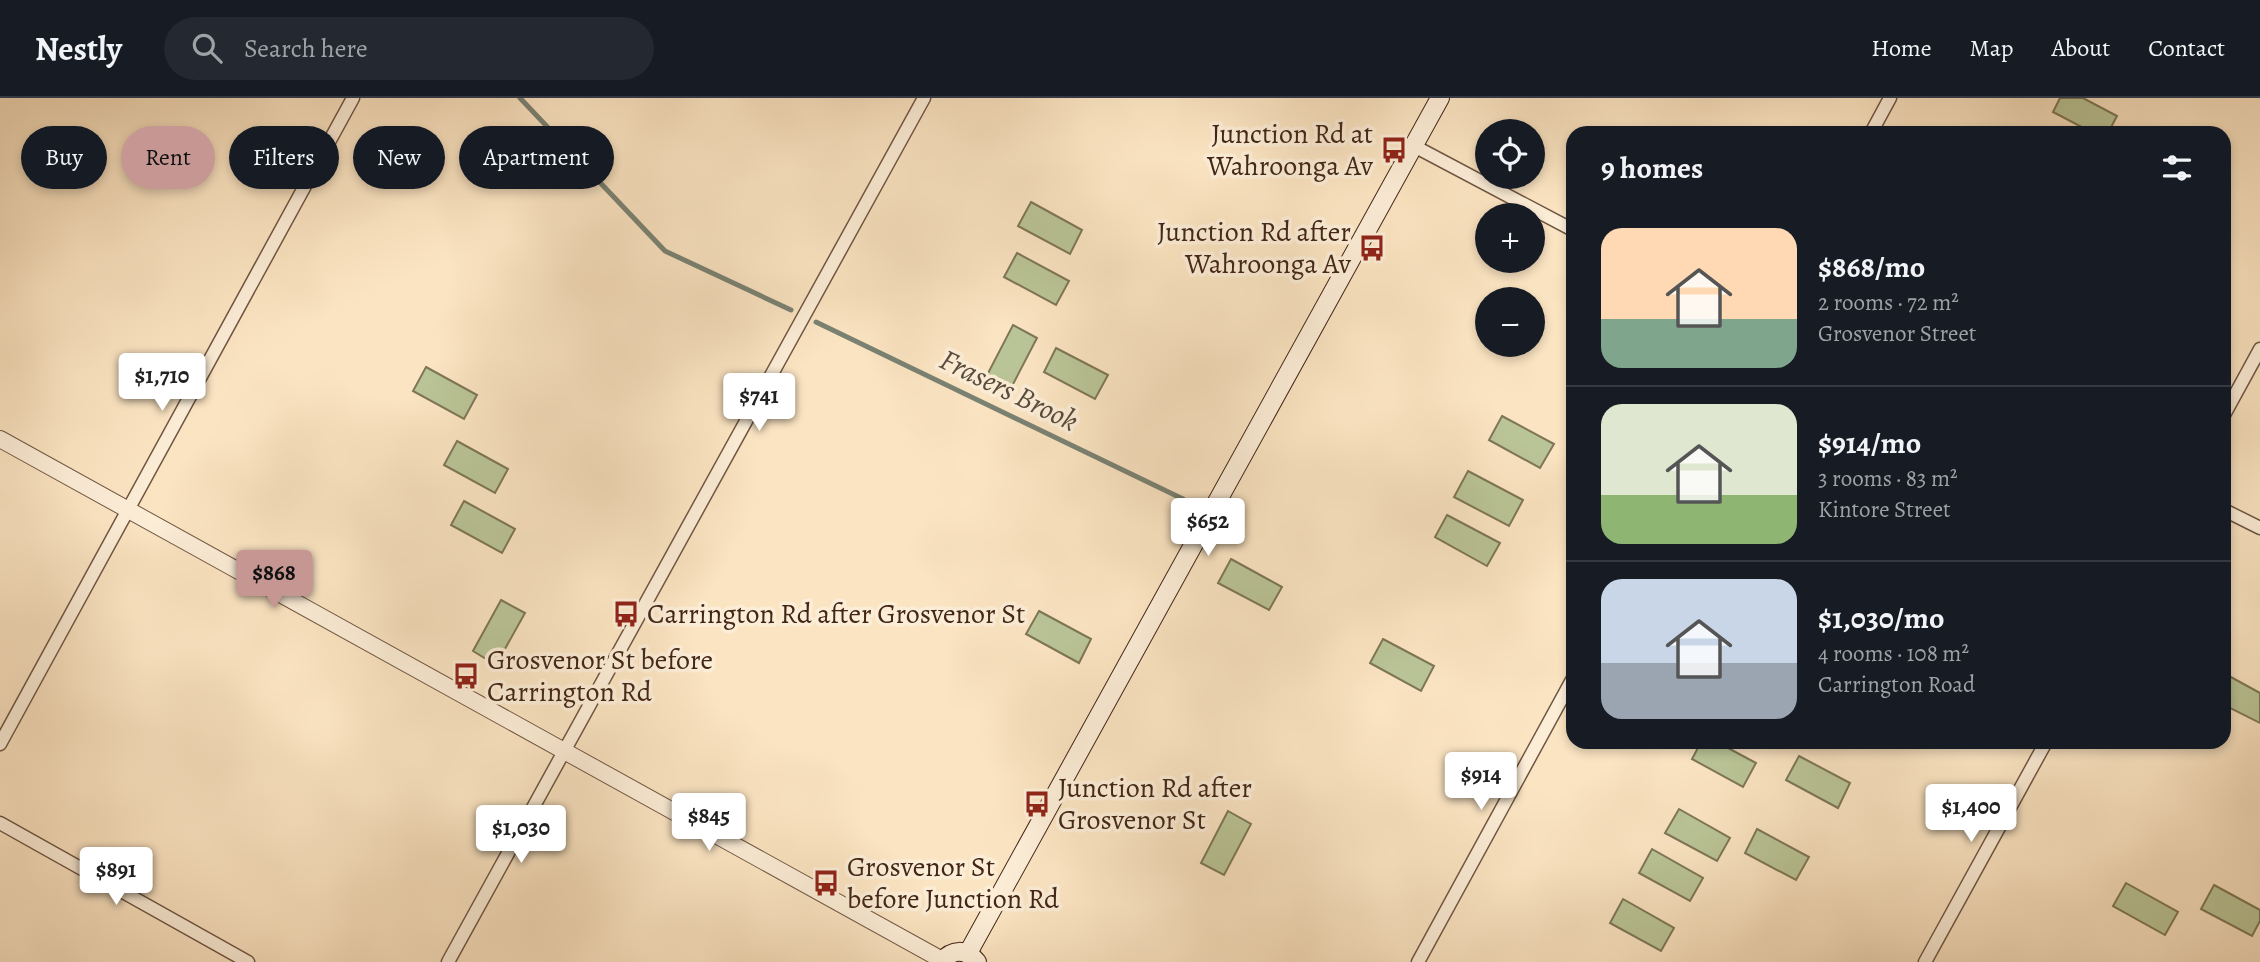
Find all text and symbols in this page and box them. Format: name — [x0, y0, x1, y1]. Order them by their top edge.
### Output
search box — [164, 17, 654, 80]
text: Nestly — [35, 26, 122, 71]
icon: search — [188, 29, 226, 67]
text: Search here — [244, 31, 368, 66]
text: Home — [1871, 32, 1932, 64]
text: Map — [1970, 32, 2014, 64]
text: About — [2052, 32, 2110, 64]
text: Contact — [2148, 32, 2225, 64]
place label: Junction Rd at Wahroonga Av — [1206, 115, 1374, 185]
map controls — [1475, 119, 1545, 357]
button: locate — [1475, 119, 1545, 189]
chip: Buy — [21, 126, 107, 189]
chip: Rent — [121, 126, 215, 189]
chip: Filters — [229, 126, 339, 189]
chip: New — [353, 126, 445, 189]
chip: Apartment — [459, 126, 614, 189]
bus stop icon: Junction Rd at Wahroonga Av — [1379, 135, 1409, 165]
text: 9 homes — [1601, 148, 1703, 188]
icon: filters — [2158, 149, 2196, 187]
button: + — [1475, 203, 1545, 273]
place label: Junction Rd after Wahroonga Av — [1157, 213, 1352, 283]
bus stop icon: Junction Rd after Wahroonga Av — [1357, 233, 1387, 263]
text: $868/mo — [1818, 247, 1925, 287]
icon: home — [1657, 256, 1741, 340]
button: − — [1475, 287, 1545, 357]
text: 2 rooms · 72 m² — [1818, 287, 1959, 318]
text: Grosvenor Street — [1818, 318, 1976, 349]
water label: Frasers Brook — [933, 339, 1085, 441]
pin: $1,710 — [105, 354, 219, 413]
text: $1,710 — [135, 360, 189, 391]
pin: $741 — [718, 374, 800, 433]
text: $741 — [739, 380, 779, 411]
text: $914/mo — [1818, 423, 1921, 463]
icon: home — [1657, 432, 1741, 516]
text: 3 rooms · 83 m² — [1818, 463, 1958, 494]
text: Kintore Street — [1818, 494, 1951, 525]
pin: $652 — [1167, 498, 1249, 558]
text: $652 — [1187, 505, 1229, 536]
pin: $868 — [233, 550, 315, 610]
text: $868 — [252, 557, 296, 588]
place label: Carrington Rd after Grosvenor St — [647, 595, 1025, 633]
text: $1,030/mo — [1818, 598, 1944, 638]
bus stop icon: Carrington Rd after Grosvenor St — [611, 599, 641, 629]
icon: home — [1657, 607, 1741, 691]
text: 4 rooms · 108 m² — [1818, 638, 1969, 669]
place label: Grosvenor St before Carrington Rd — [487, 641, 713, 711]
bus stop icon: Grosvenor St before Carrington Rd — [451, 661, 481, 691]
text: Carrington Road — [1818, 669, 1975, 700]
pin: $914 — [1440, 752, 1522, 812]
text: $914 — [1461, 759, 1501, 790]
place label: Junction Rd after Grosvenor St — [1058, 769, 1252, 839]
pin: $1,400 — [1914, 784, 2028, 844]
bus stop icon: Junction Rd after Grosvenor St — [1022, 789, 1052, 819]
text: $1,400 — [1941, 791, 2001, 822]
pin: $845 — [668, 794, 750, 853]
text: $845 — [688, 800, 730, 831]
pin: $1,030 — [464, 806, 578, 865]
text: $1,030 — [492, 812, 550, 843]
pin: $891 — [75, 848, 157, 907]
place label: Grosvenor St before Junction Rd — [847, 848, 1060, 918]
text: $891 — [96, 854, 136, 885]
bus stop icon: Grosvenor St before Junction Rd — [811, 868, 841, 898]

